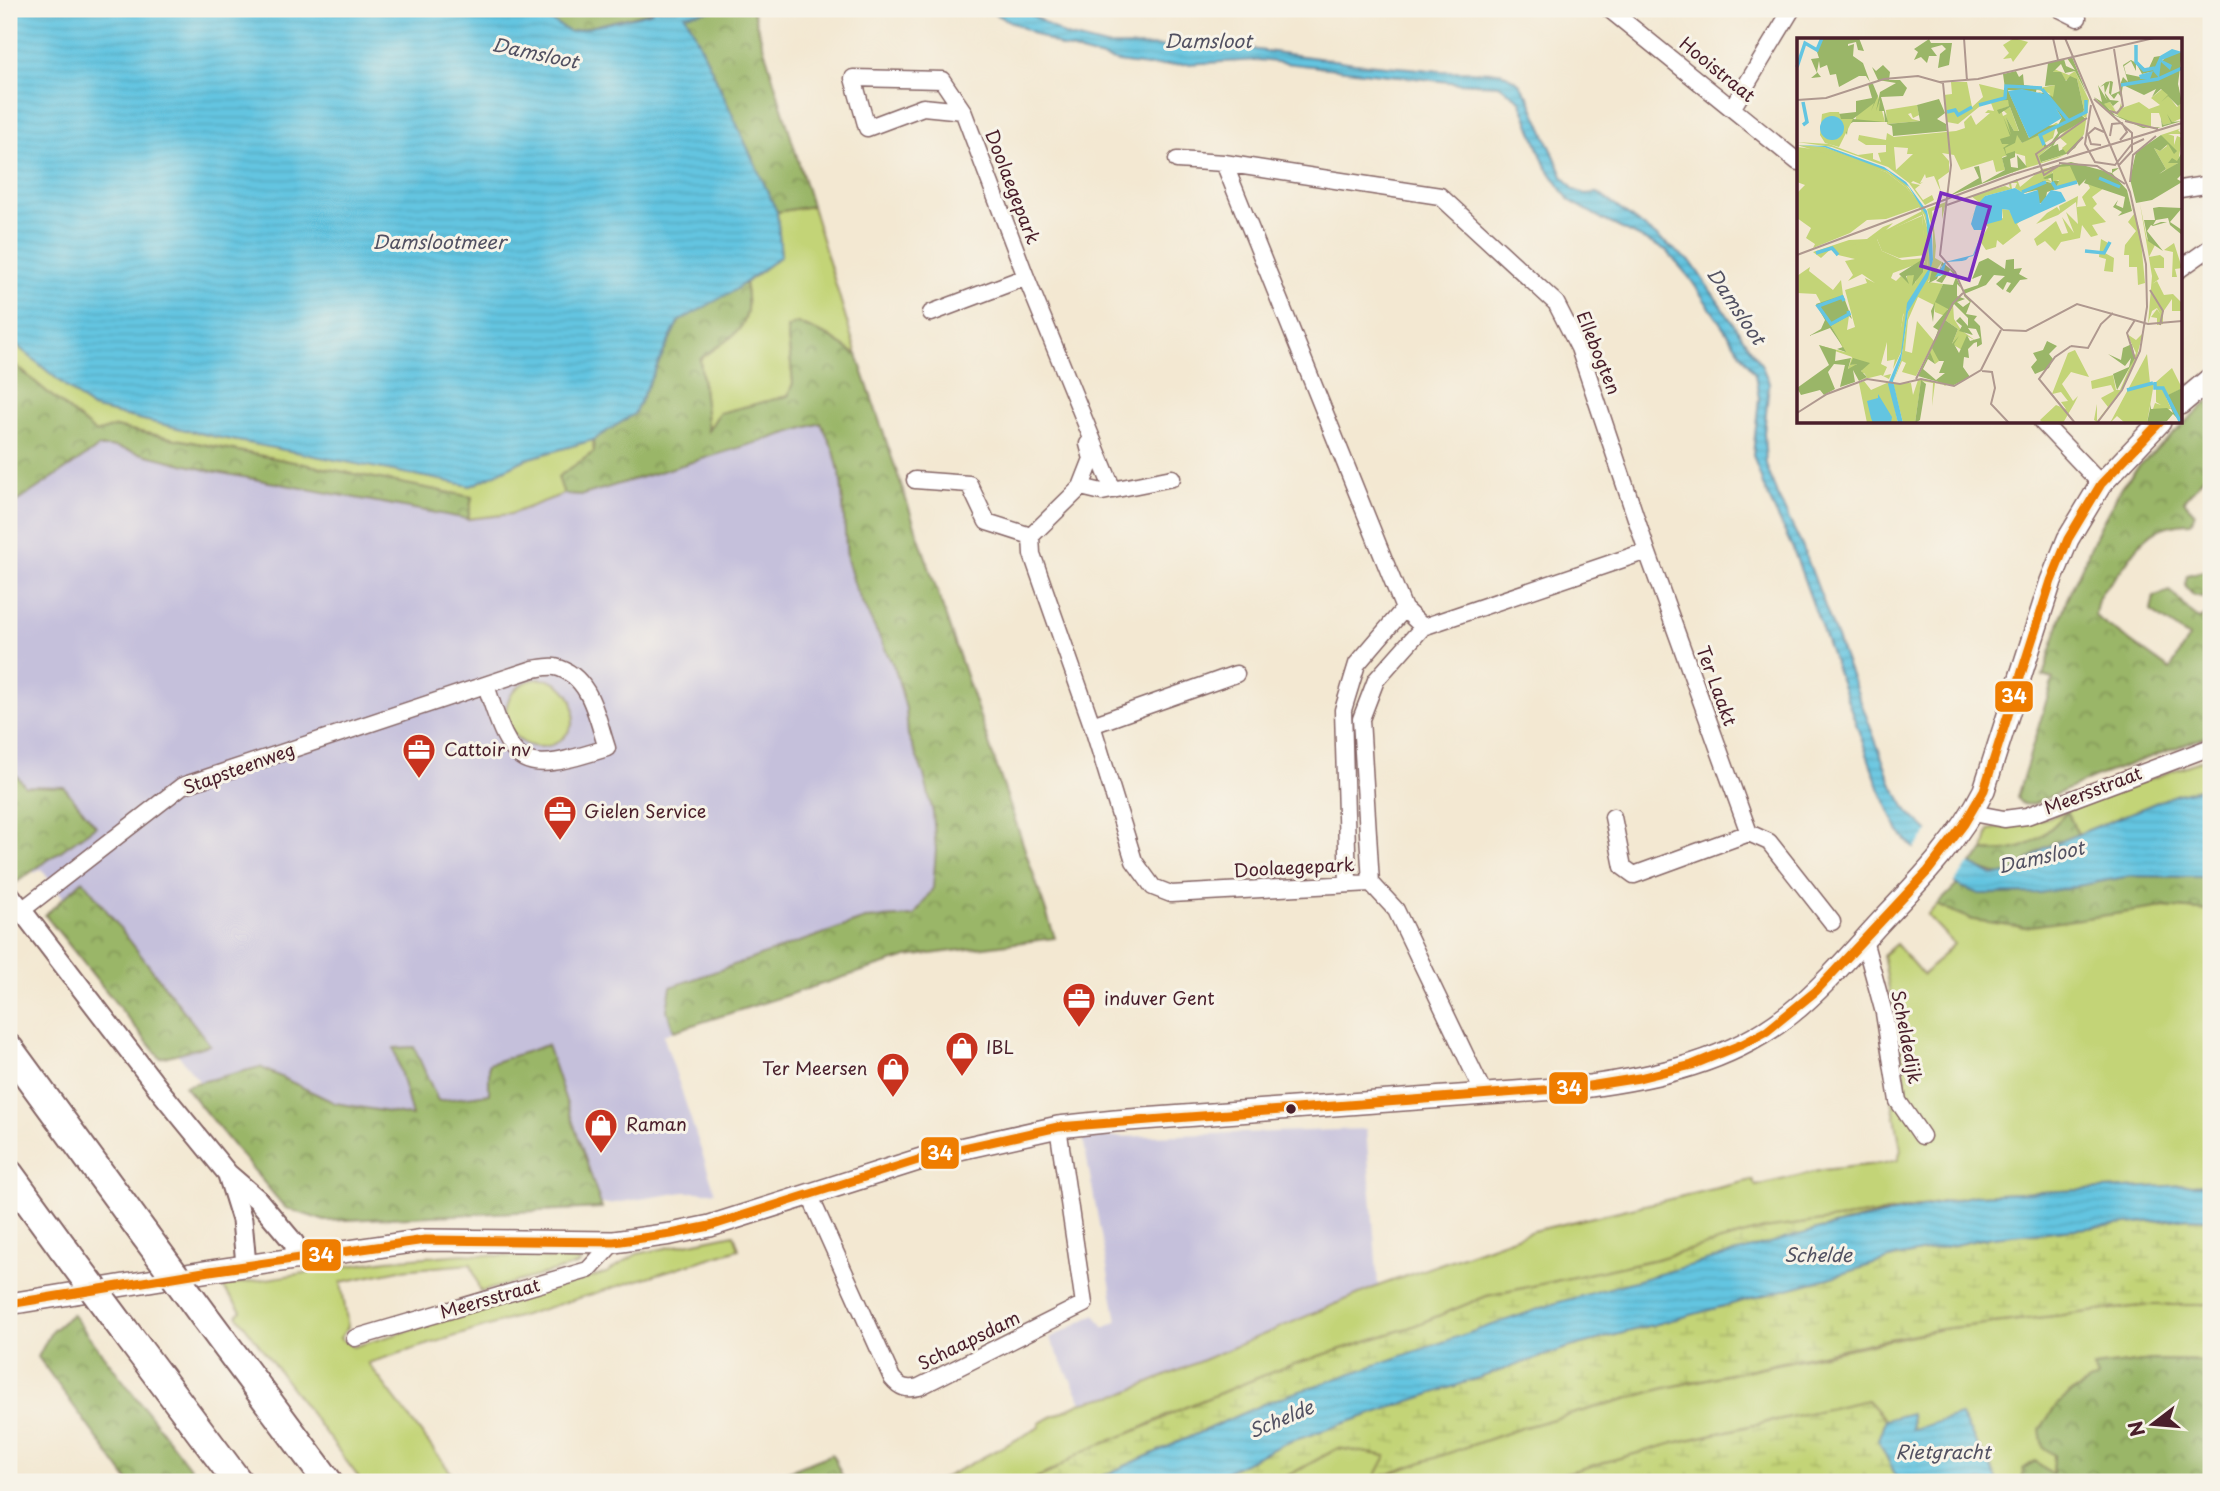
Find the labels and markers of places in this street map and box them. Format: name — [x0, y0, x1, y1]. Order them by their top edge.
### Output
office icon: Cattoir nv — [400, 731, 438, 780]
place label: Cattoir nv — [444, 735, 531, 762]
office icon: Gielen Service — [541, 793, 579, 842]
place label: Gielen Service — [584, 797, 706, 824]
office icon: induver Gent — [1060, 980, 1098, 1029]
place label: induver Gent — [1104, 984, 1215, 1011]
shop icon: IBL — [943, 1029, 981, 1078]
place label: IBL — [986, 1033, 1014, 1060]
shop icon: Ter Meersen — [874, 1050, 912, 1099]
place label: Ter Meersen — [762, 1054, 868, 1081]
unlabelled marker — [1284, 1102, 1298, 1116]
shop icon: Raman — [582, 1106, 620, 1155]
place label: Raman — [626, 1110, 687, 1137]

